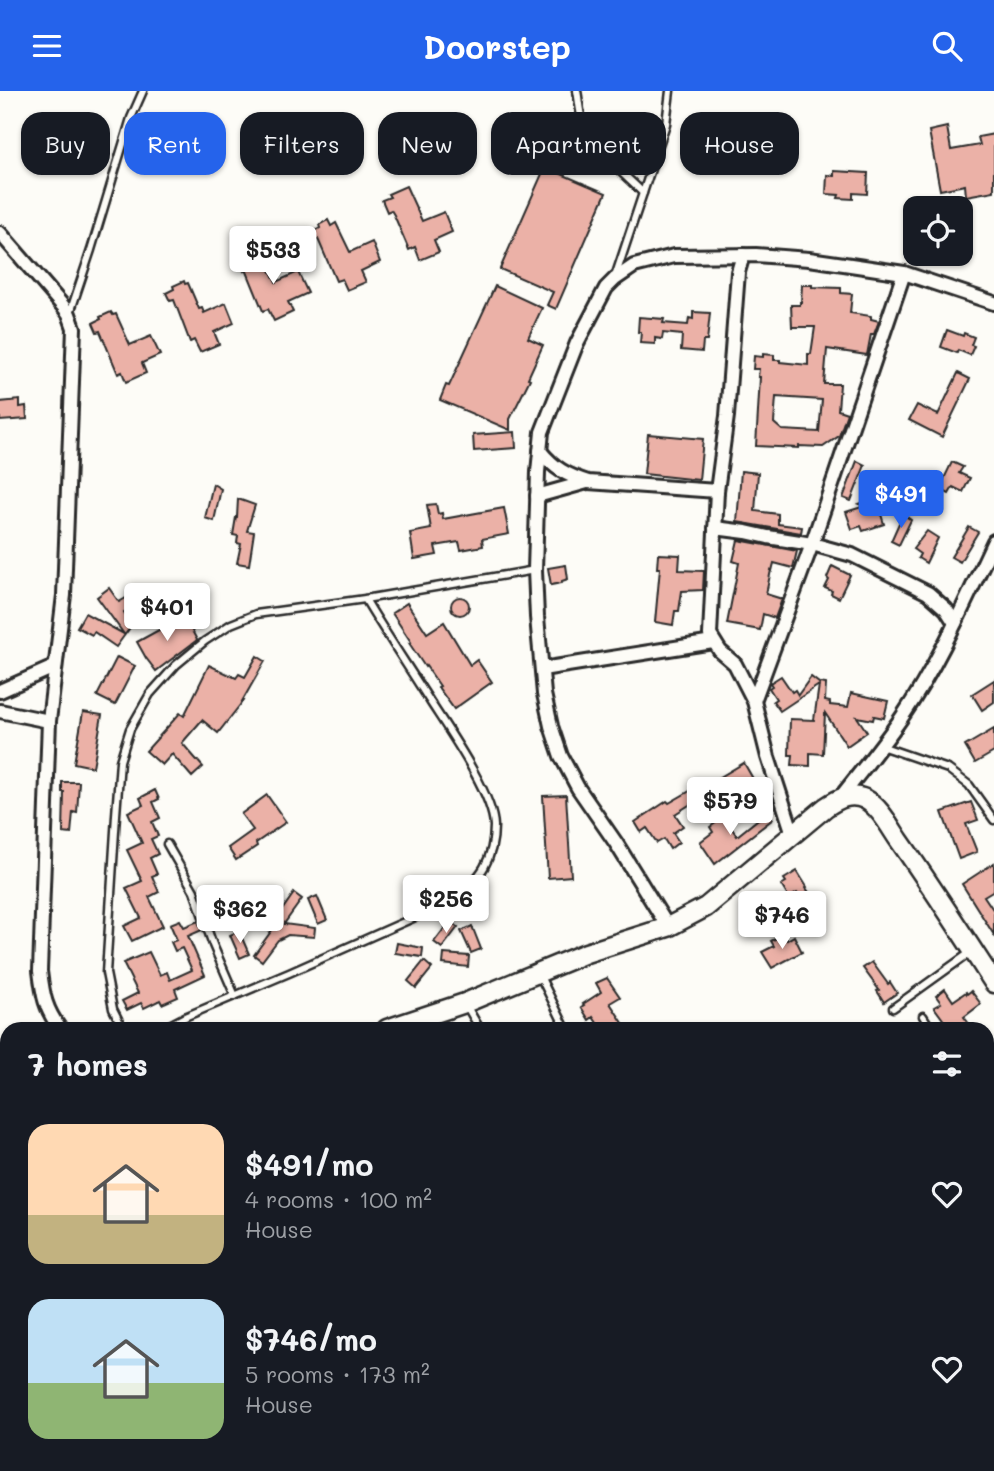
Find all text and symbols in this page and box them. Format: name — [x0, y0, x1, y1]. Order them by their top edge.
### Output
text: Doorstep — [423, 25, 571, 67]
icon: menu — [28, 27, 66, 65]
icon: search — [928, 27, 966, 65]
chip: Buy — [21, 112, 110, 175]
chip: Rent — [124, 112, 226, 175]
chip: Filters — [240, 112, 364, 175]
chip: New — [378, 112, 477, 175]
chip: Apartment — [491, 112, 666, 175]
chip: House — [680, 112, 799, 175]
map controls — [903, 196, 973, 266]
button: locate — [903, 196, 973, 266]
pin: $533 — [232, 227, 314, 286]
text: $533 — [245, 234, 301, 264]
pin: $491 — [860, 471, 942, 530]
text: $491 — [875, 478, 927, 508]
pin: $401 — [126, 583, 208, 643]
text: $401 — [140, 591, 194, 621]
pin: $579 — [689, 777, 771, 837]
text: $579 — [703, 785, 757, 815]
pin: $256 — [405, 875, 487, 935]
text: $256 — [419, 883, 473, 913]
pin: $362 — [199, 885, 281, 945]
pin: $746 — [741, 891, 823, 951]
text: $362 — [213, 893, 267, 923]
text: $746 — [754, 899, 810, 929]
text: 7 homes — [28, 1044, 148, 1084]
icon: filters — [928, 1045, 966, 1083]
text: $491/mo — [245, 1144, 373, 1184]
icon: home — [84, 1152, 168, 1236]
icon: heart — [928, 1175, 966, 1213]
text: 4 rooms · 100 m² — [245, 1184, 432, 1214]
text: House — [245, 1214, 313, 1244]
text: $746/mo — [245, 1319, 377, 1359]
icon: home — [84, 1327, 168, 1411]
icon: heart — [928, 1350, 966, 1388]
text: 5 rooms · 173 m² — [245, 1359, 430, 1389]
text: House — [245, 1389, 313, 1419]

